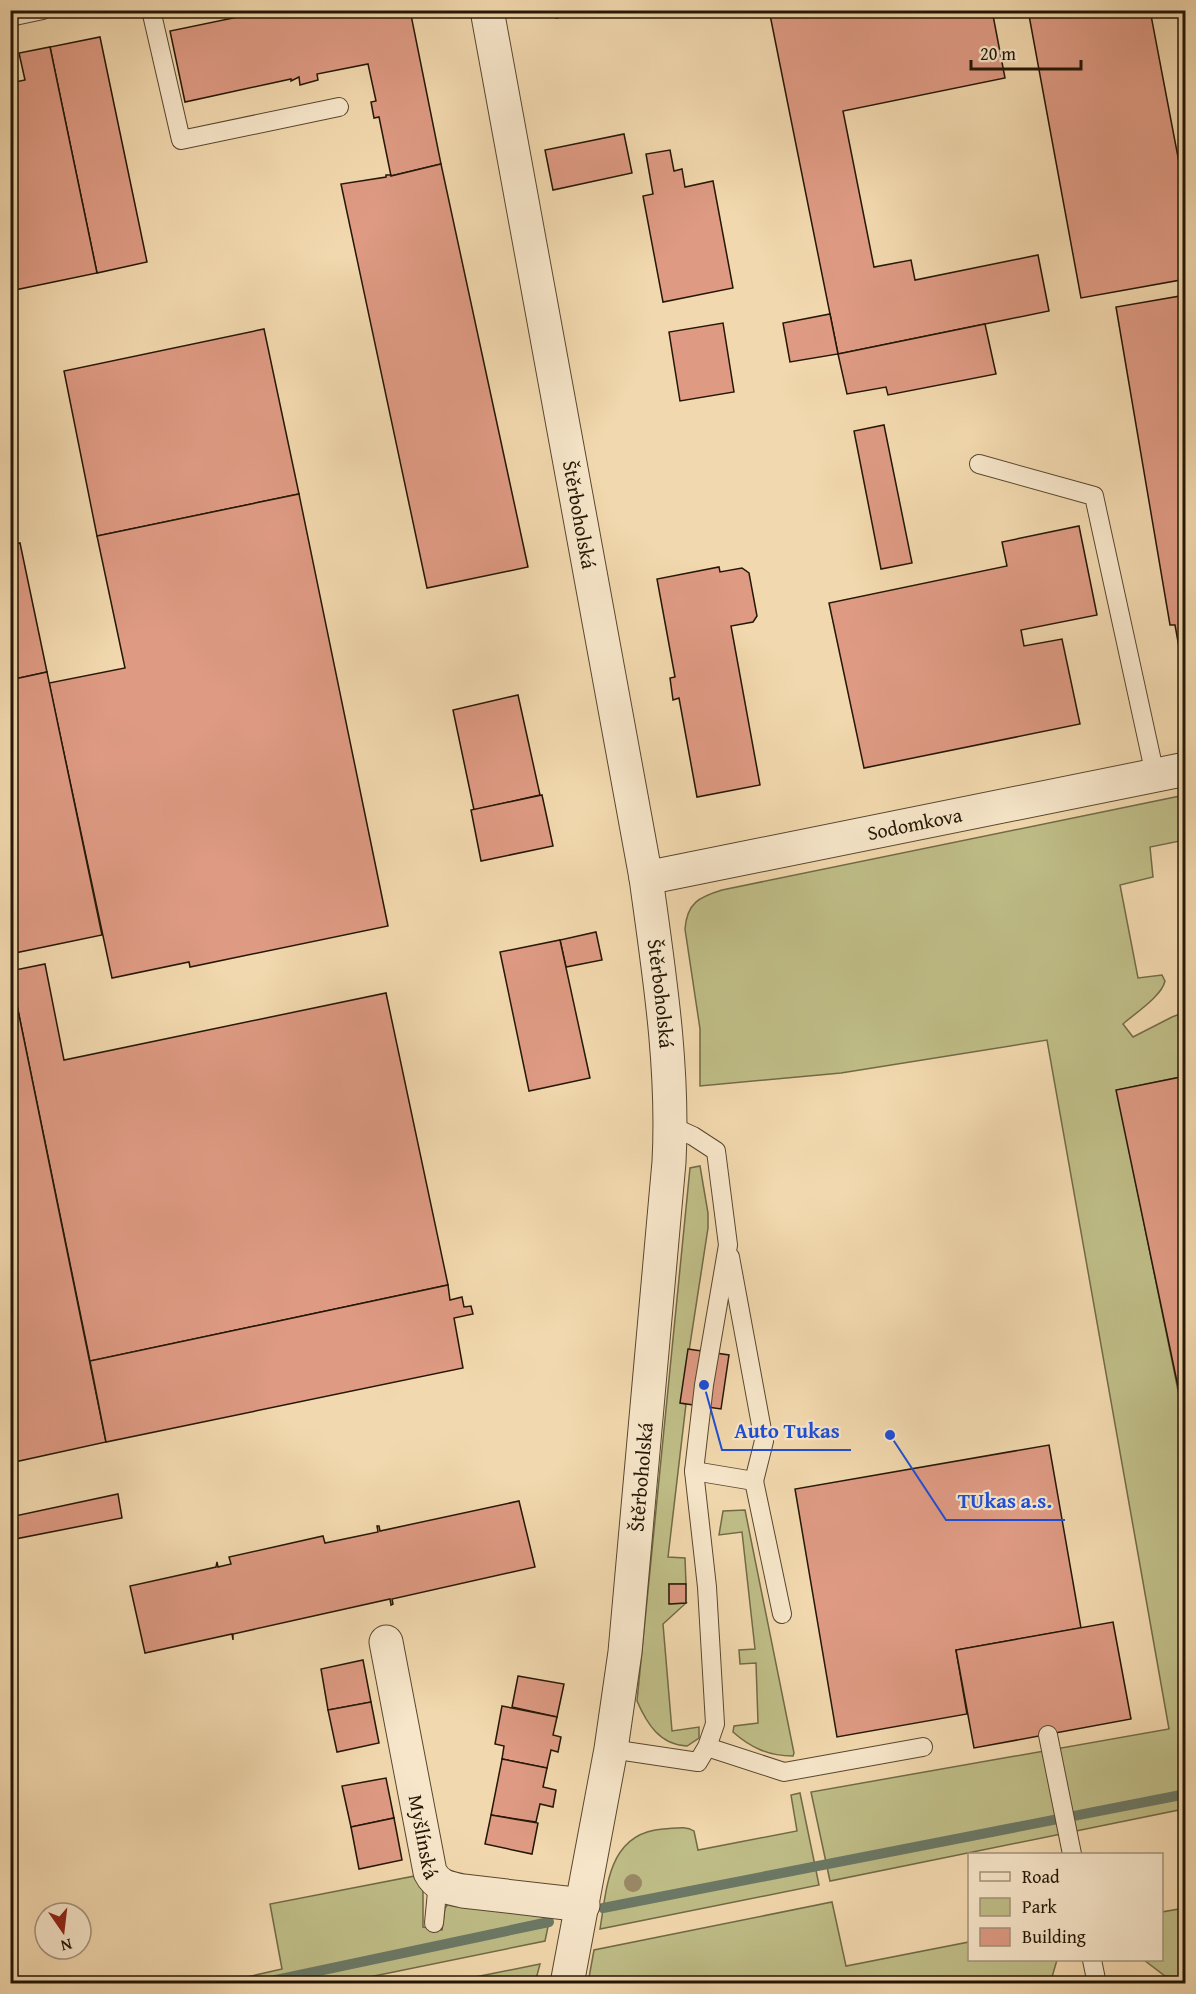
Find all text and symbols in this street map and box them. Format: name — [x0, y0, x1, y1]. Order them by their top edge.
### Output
scale bar — [971, 33, 1080, 71]
text: 20 m — [980, 40, 1016, 67]
street label: Štěrboholská — [556, 458, 604, 572]
street label: Sodomkova — [865, 799, 965, 847]
street label: Štěrboholská — [641, 937, 682, 1050]
callout: Auto Tukas — [722, 1411, 851, 1450]
text: Auto Tukas — [734, 1415, 840, 1446]
street label: Štěrboholská — [621, 1421, 660, 1533]
callout: TUkas a.s. — [946, 1481, 1065, 1520]
text: TUkas a.s. — [958, 1485, 1052, 1516]
street label: Myšlínská — [402, 1792, 446, 1885]
legend — [968, 1853, 1163, 1961]
text: Road — [1022, 1863, 1060, 1890]
text: Park — [1022, 1893, 1058, 1920]
north arrow — [33, 1901, 93, 1961]
text: Building — [1022, 1923, 1086, 1950]
text: N — [58, 1933, 75, 1959]

